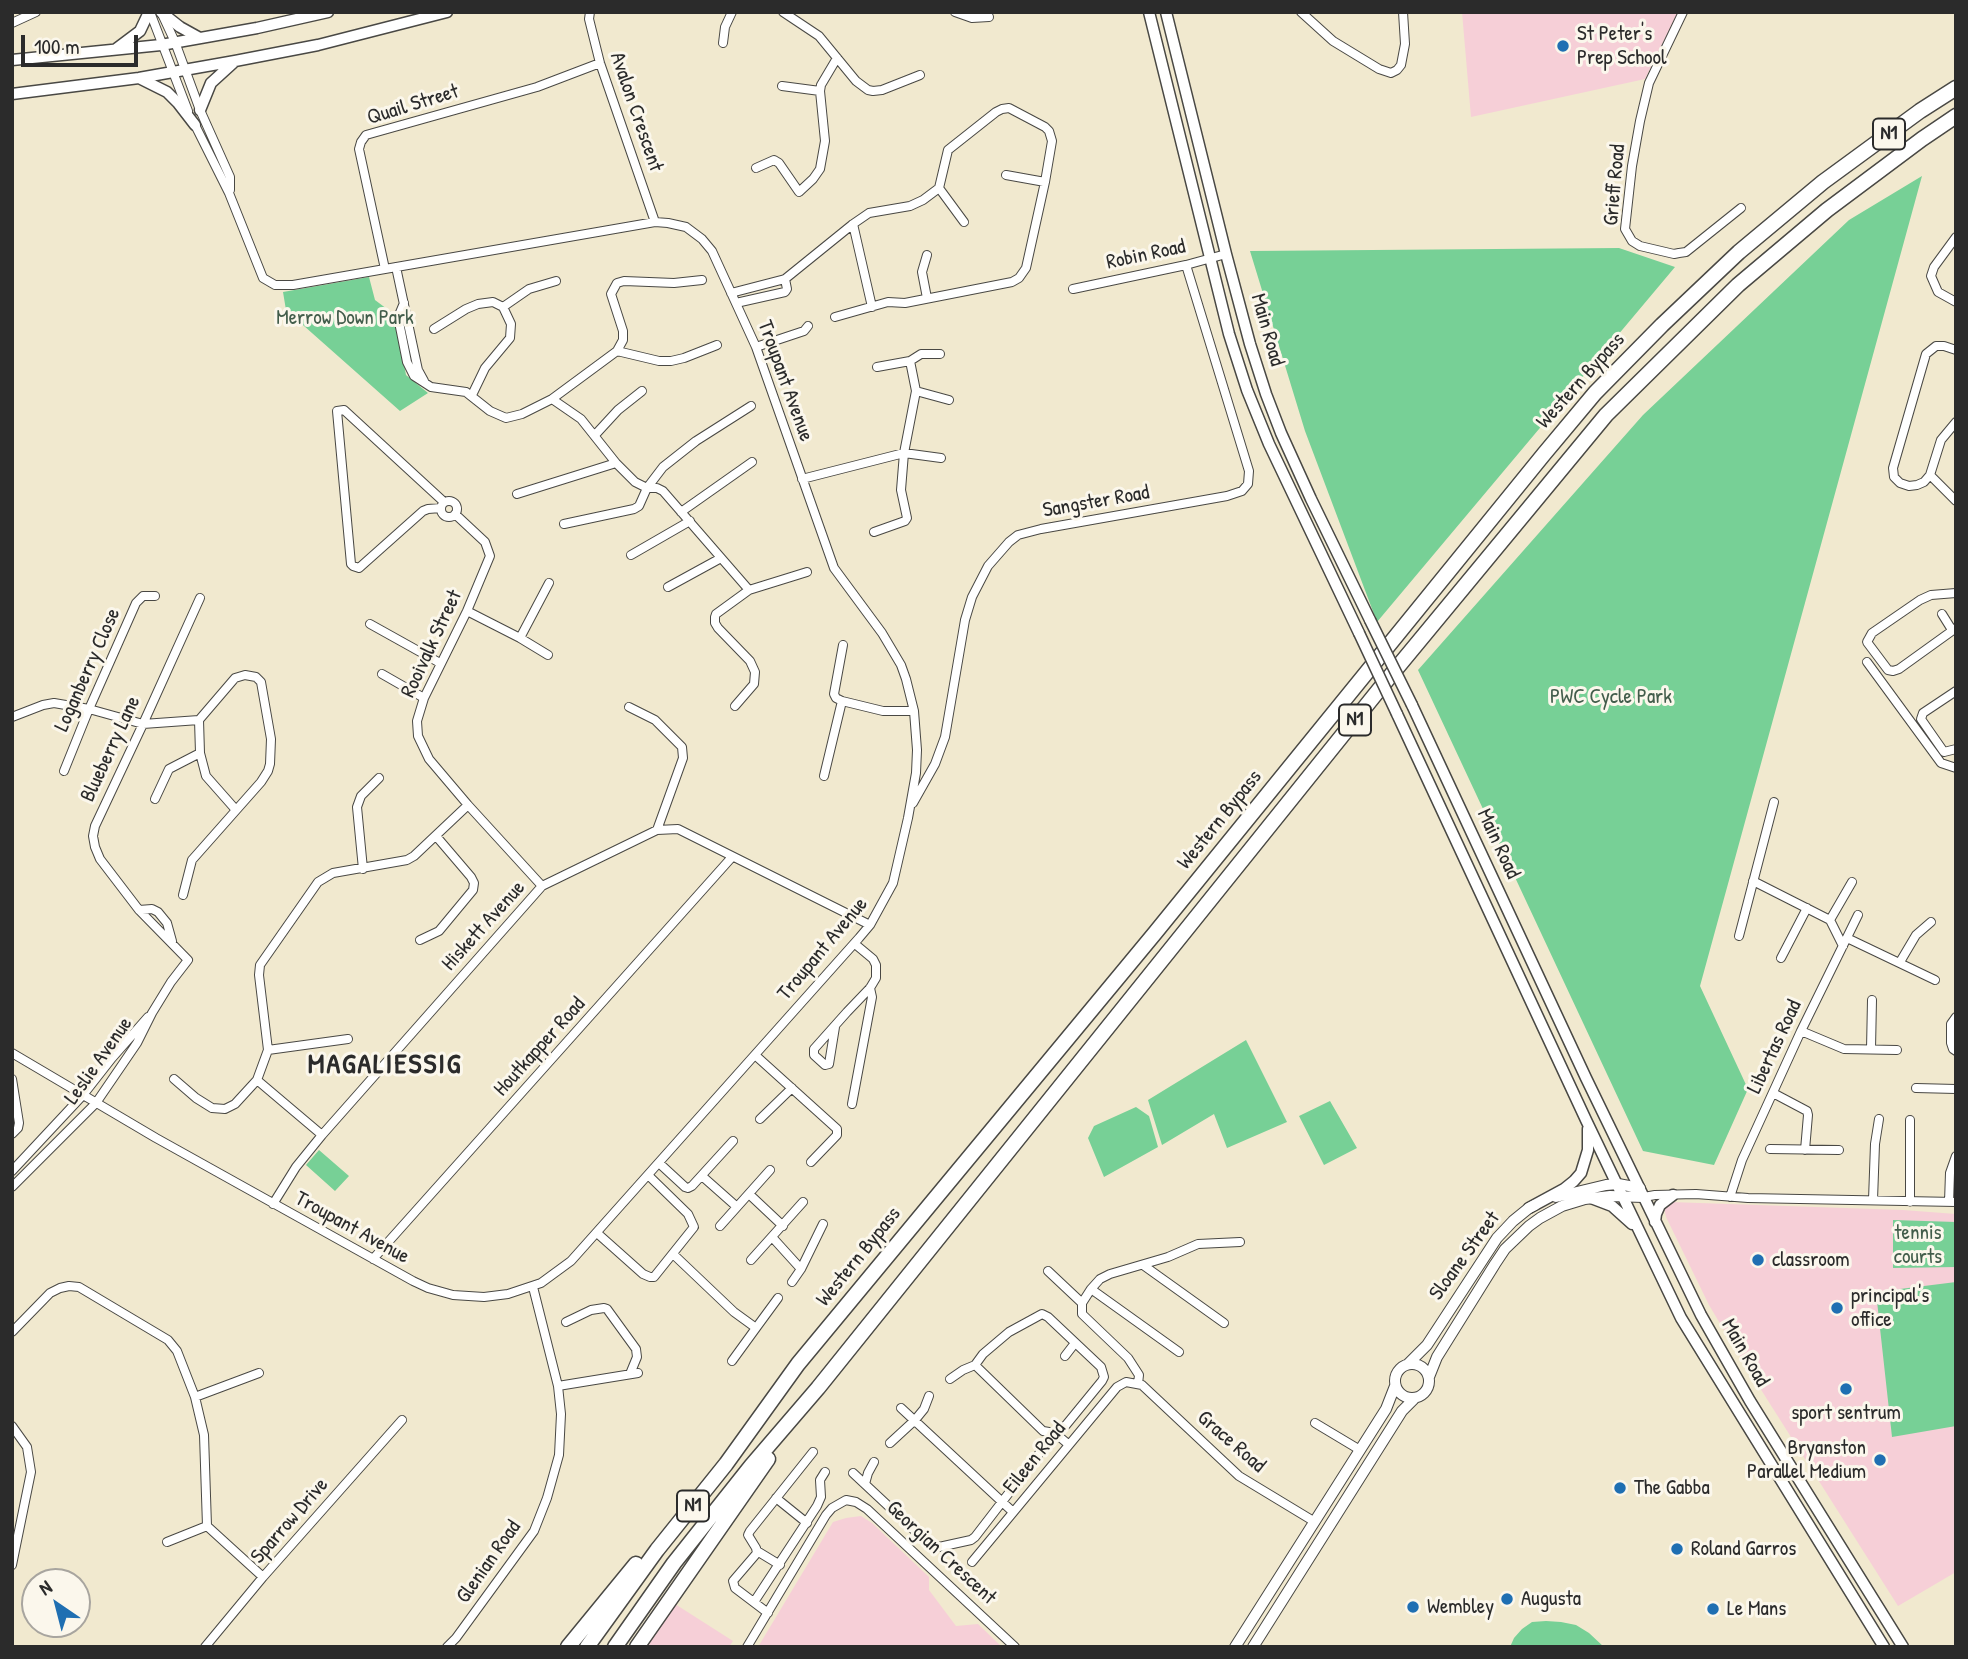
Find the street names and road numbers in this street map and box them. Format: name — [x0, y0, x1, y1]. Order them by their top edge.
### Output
street label: Avalon Crescent — [604, 49, 668, 175]
street label: Quail Street — [364, 79, 462, 131]
road number: N1 — [1873, 118, 1905, 150]
street label: Grieff Road — [1599, 143, 1631, 227]
street label: Robin Road — [1104, 234, 1188, 276]
street label: Main Road — [1245, 291, 1289, 369]
street label: Troupant Avenue — [751, 317, 819, 445]
street label: Western Bypass — [1531, 328, 1631, 434]
street label: Sangster Road — [1041, 480, 1151, 524]
street label: Rooivalk Street — [396, 586, 468, 702]
street label: Loganberry Close — [50, 604, 126, 736]
street label: Blueberry Lane — [76, 692, 146, 806]
road number: N1 — [1339, 705, 1371, 736]
street label: Western Bypass — [1172, 765, 1268, 875]
street label: Main Road — [1471, 805, 1525, 883]
street label: Hiskett Avenue — [437, 876, 531, 976]
street label: Troupant Avenue — [773, 892, 873, 1006]
street label: Houtkapper Road — [489, 992, 591, 1102]
street label: Libertas Road — [1742, 996, 1808, 1098]
street label: Leslie Avenue — [60, 1012, 138, 1110]
street label: Troupant Avenue — [290, 1186, 414, 1270]
street label: Western Bypass — [811, 1202, 907, 1312]
street label: Sloane Street — [1424, 1207, 1506, 1305]
street label: Main Road — [1716, 1315, 1774, 1391]
street label: Grace Road — [1192, 1406, 1270, 1478]
street label: Eileen Road — [998, 1417, 1072, 1499]
street label: Sparrow Drive — [246, 1473, 334, 1569]
road number: N1 — [677, 1490, 709, 1522]
street label: Georgian Crescent — [881, 1496, 1001, 1610]
street label: Glenian Road — [451, 1516, 527, 1608]

